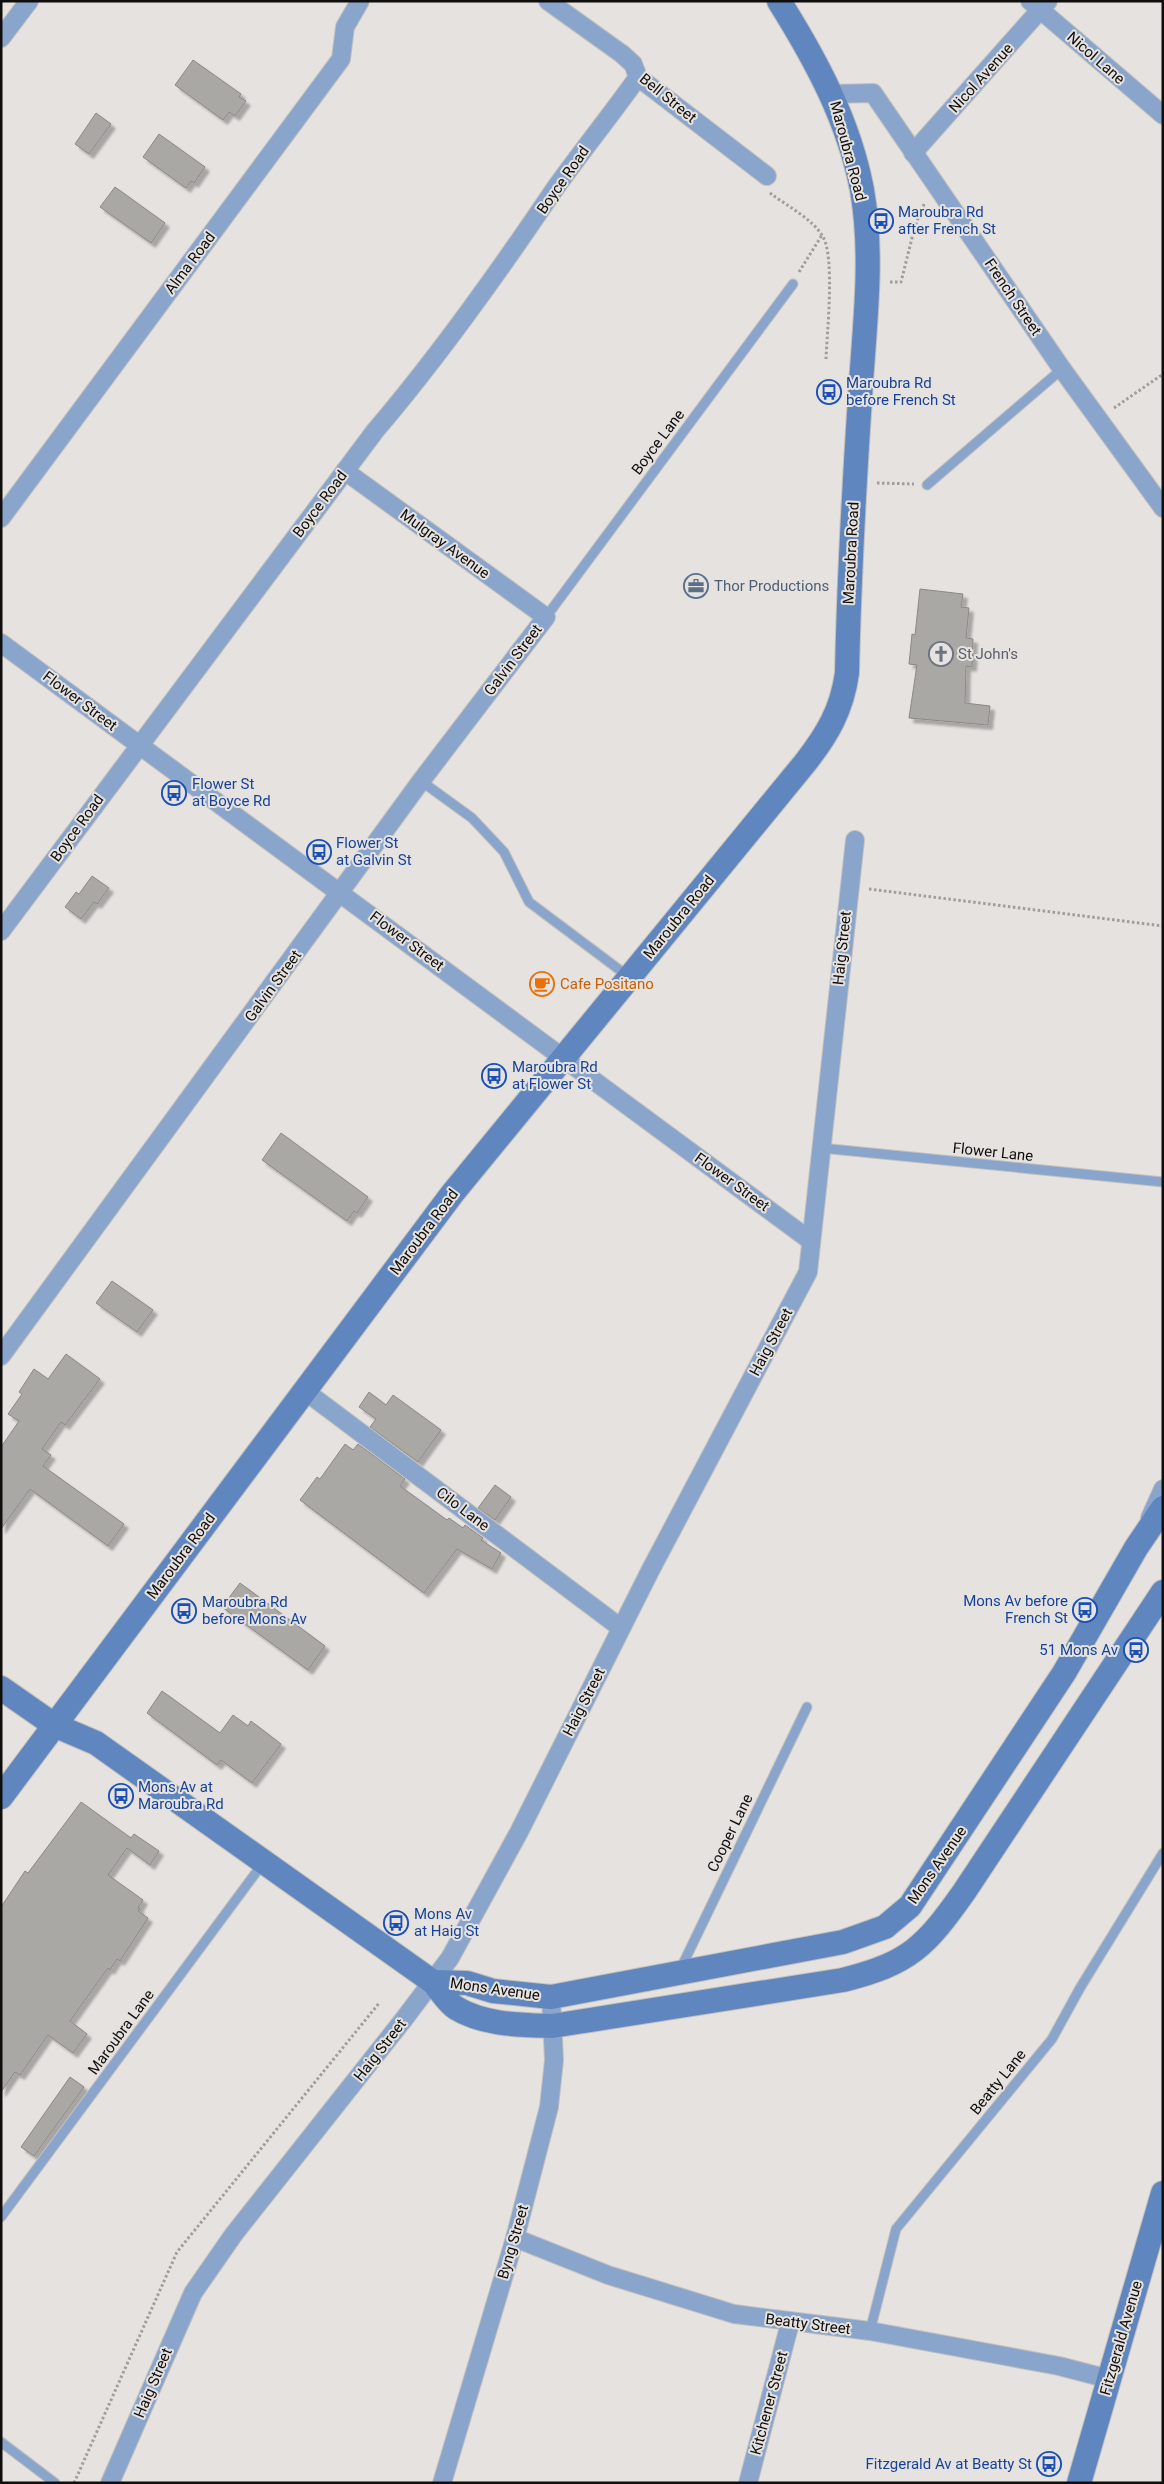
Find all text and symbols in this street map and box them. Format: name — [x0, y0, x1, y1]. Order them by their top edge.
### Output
street label: Nicol Lane — [1063, 28, 1129, 88]
street label: Nicol Avenue — [945, 40, 1017, 116]
street label: Bell Street — [636, 70, 700, 126]
street label: Maroubra Road — [826, 99, 870, 203]
street label: Boyce Road — [533, 143, 593, 217]
place label: Maroubra Rd after French St — [898, 203, 996, 238]
bus stop icon: Maroubra Rd after French St — [868, 208, 894, 234]
street label: Alma Road — [161, 228, 219, 298]
street label: French Street — [981, 255, 1045, 339]
place label: Maroubra Rd before French St — [846, 374, 956, 409]
bus stop icon: Maroubra Rd before French St — [816, 379, 842, 405]
street label: Boyce Lane — [628, 406, 688, 478]
street label: Boyce Road — [289, 467, 351, 541]
street label: Maroubra Road — [839, 501, 863, 605]
street label: Mulgray Avenue — [397, 506, 493, 582]
office icon: Thor Productions — [683, 573, 709, 599]
place label: Thor Productions — [714, 577, 829, 595]
street label: Galvin Street — [480, 621, 546, 699]
church icon: St John's — [928, 641, 954, 667]
place label: St John's — [958, 645, 1018, 663]
street label: Flower Street — [39, 667, 121, 735]
place label: Flower St at Boyce Rd — [192, 775, 271, 810]
bus stop icon: Flower St at Boyce Rd — [161, 780, 187, 806]
street label: Boyce Road — [47, 791, 107, 865]
place label: Flower St at Galvin St — [336, 834, 412, 869]
bus stop icon: Flower St at Galvin St — [306, 839, 332, 865]
street label: Maroubra Road — [640, 871, 718, 963]
street label: Flower Street — [366, 907, 448, 975]
street label: Haig Street — [829, 910, 855, 986]
street label: Galvin Street — [241, 946, 305, 1025]
cafe icon: Cafe Positano — [529, 971, 555, 997]
place label: Cafe Positano — [560, 975, 654, 993]
place label: Maroubra Rd at Flower St — [512, 1058, 598, 1093]
bus stop icon: Maroubra Rd at Flower St — [481, 1063, 507, 1089]
street label: Flower Lane — [952, 1139, 1034, 1165]
street label: Flower Street — [691, 1149, 773, 1215]
street label: Maroubra Road — [386, 1186, 462, 1278]
street label: Haig Street — [746, 1305, 796, 1379]
street label: Cilo Lane — [433, 1483, 493, 1535]
street label: Maroubra Road — [143, 1510, 219, 1602]
place label: Mons Av before French St — [963, 1592, 1068, 1627]
place label: Maroubra Rd before Mons Av — [202, 1593, 307, 1628]
bus stop icon: Mons Av before French St — [1072, 1597, 1098, 1623]
bus stop icon: Maroubra Rd before Mons Av — [171, 1598, 197, 1624]
bus stop icon: 51 Mons Av — [1123, 1637, 1149, 1663]
place label: 51 Mons Av — [1039, 1641, 1118, 1659]
street label: Haig Street — [559, 1665, 609, 1739]
place label: Mons Av at Maroubra Rd — [138, 1778, 224, 1813]
bus stop icon: Mons Av at Maroubra Rd — [108, 1783, 134, 1809]
street label: Cooper Lane — [703, 1791, 757, 1875]
street label: Mons Avenue — [904, 1823, 970, 1907]
place label: Mons Av at Haig St — [414, 1905, 479, 1940]
bus stop icon: Mons Av at Haig St — [383, 1910, 409, 1936]
street label: Mons Avenue — [449, 1974, 541, 2004]
street label: Maroubra Lane — [84, 1986, 158, 2078]
street label: Haig Street — [350, 2015, 410, 2085]
street label: Beatty Lane — [966, 2046, 1030, 2118]
street label: Byng Street — [494, 2203, 532, 2281]
street label: Fitzgerald Avenue — [1096, 2279, 1146, 2397]
street label: Beatty Street — [764, 2310, 852, 2338]
street label: Haig Street — [130, 2345, 176, 2421]
street label: Kitchener Street — [747, 2349, 792, 2457]
bus stop icon: Fitzgerald Av at Beatty St — [1036, 2451, 1062, 2477]
place label: Fitzgerald Av at Beatty St — [866, 2455, 1032, 2473]

